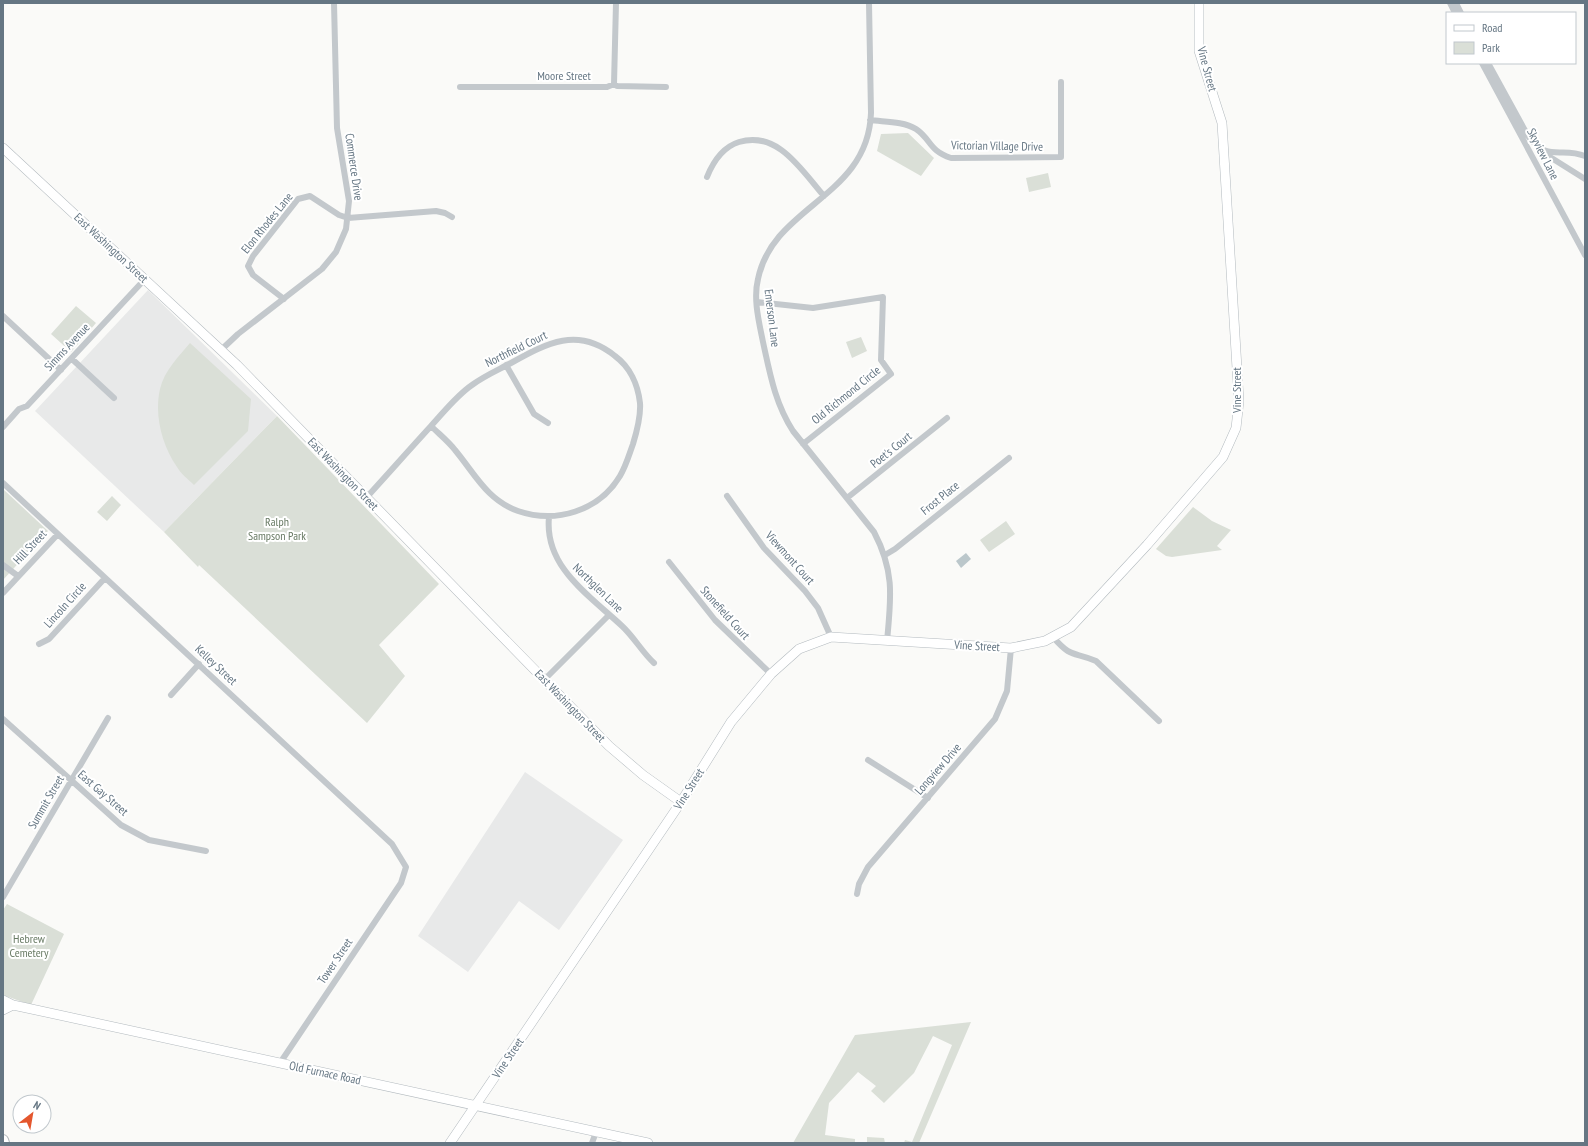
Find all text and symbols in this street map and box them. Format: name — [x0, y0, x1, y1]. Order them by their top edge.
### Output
legend — [1446, 12, 1576, 64]
text: Road — [1482, 20, 1502, 35]
text: Park — [1482, 40, 1500, 55]
street label: Vine Street — [1194, 44, 1221, 94]
street label: Moore Street — [537, 68, 592, 83]
street label: Skyview Lane — [1524, 126, 1563, 182]
street label: Commerce Drive — [342, 132, 367, 201]
street label: Victorian Village Drive — [950, 137, 1043, 154]
street label: Elon Rhodes Lane — [238, 189, 296, 256]
street label: East Washington Street — [71, 210, 152, 286]
street label: Emerson Lane — [762, 288, 783, 348]
street label: Simms Avenue — [41, 320, 93, 374]
street label: Northfield Court — [482, 327, 550, 370]
street label: Old Richmond Circle — [808, 362, 883, 427]
street label: Vine Street — [1229, 366, 1244, 414]
street label: Poet's Court — [867, 428, 915, 471]
street label: East Washington Street — [305, 434, 382, 514]
street label: Frost Place — [917, 477, 962, 518]
park label: Ralph Sampson Park — [248, 514, 306, 543]
street label: Hill Street — [10, 526, 50, 567]
street label: Viewmont Court — [762, 527, 819, 588]
street label: Northglen Lane — [570, 560, 627, 615]
street label: Lincoln Circle — [40, 579, 89, 631]
street label: Stonefield Court — [697, 583, 754, 643]
street label: Vine Street — [953, 637, 1001, 654]
street label: Kelley Street — [192, 641, 241, 688]
street label: East Washington Street — [532, 666, 609, 746]
street label: Longview Drive — [911, 740, 964, 798]
street label: Vine Street — [670, 765, 707, 813]
street label: East Gay Street — [75, 767, 132, 819]
street label: Summit Street — [24, 772, 67, 831]
park label: Hebrew Cemetery — [10, 931, 49, 960]
street label: Tower Street — [314, 934, 356, 986]
street label: Vine Street — [488, 1034, 527, 1082]
street label: Old Furnace Road — [288, 1058, 362, 1087]
north arrow — [12, 1094, 52, 1134]
text: N — [31, 1098, 43, 1113]

